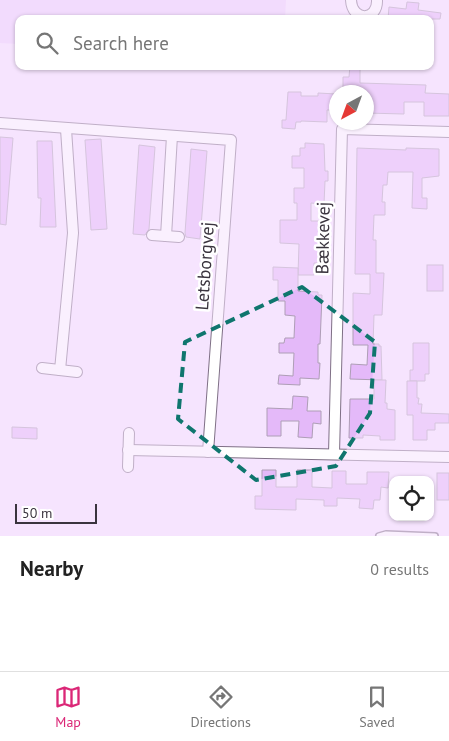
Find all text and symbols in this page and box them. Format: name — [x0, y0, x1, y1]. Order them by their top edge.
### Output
search box — [15, 15, 434, 70]
icon: search — [33, 29, 61, 57]
text: Search here — [73, 31, 169, 55]
north arrow — [329, 85, 374, 130]
street label: Bækkevej — [310, 201, 335, 275]
street label: Letsborgvej — [190, 221, 219, 311]
map controls — [389, 476, 434, 521]
button: locate — [389, 476, 434, 521]
scale bar — [15, 501, 98, 524]
text: 50 m — [22, 504, 52, 522]
text: Nearby — [20, 555, 83, 582]
text: 0 results — [370, 559, 429, 579]
tab: Map — [54, 683, 82, 731]
tab: Directions — [190, 683, 251, 731]
tab: Saved — [359, 683, 395, 731]

